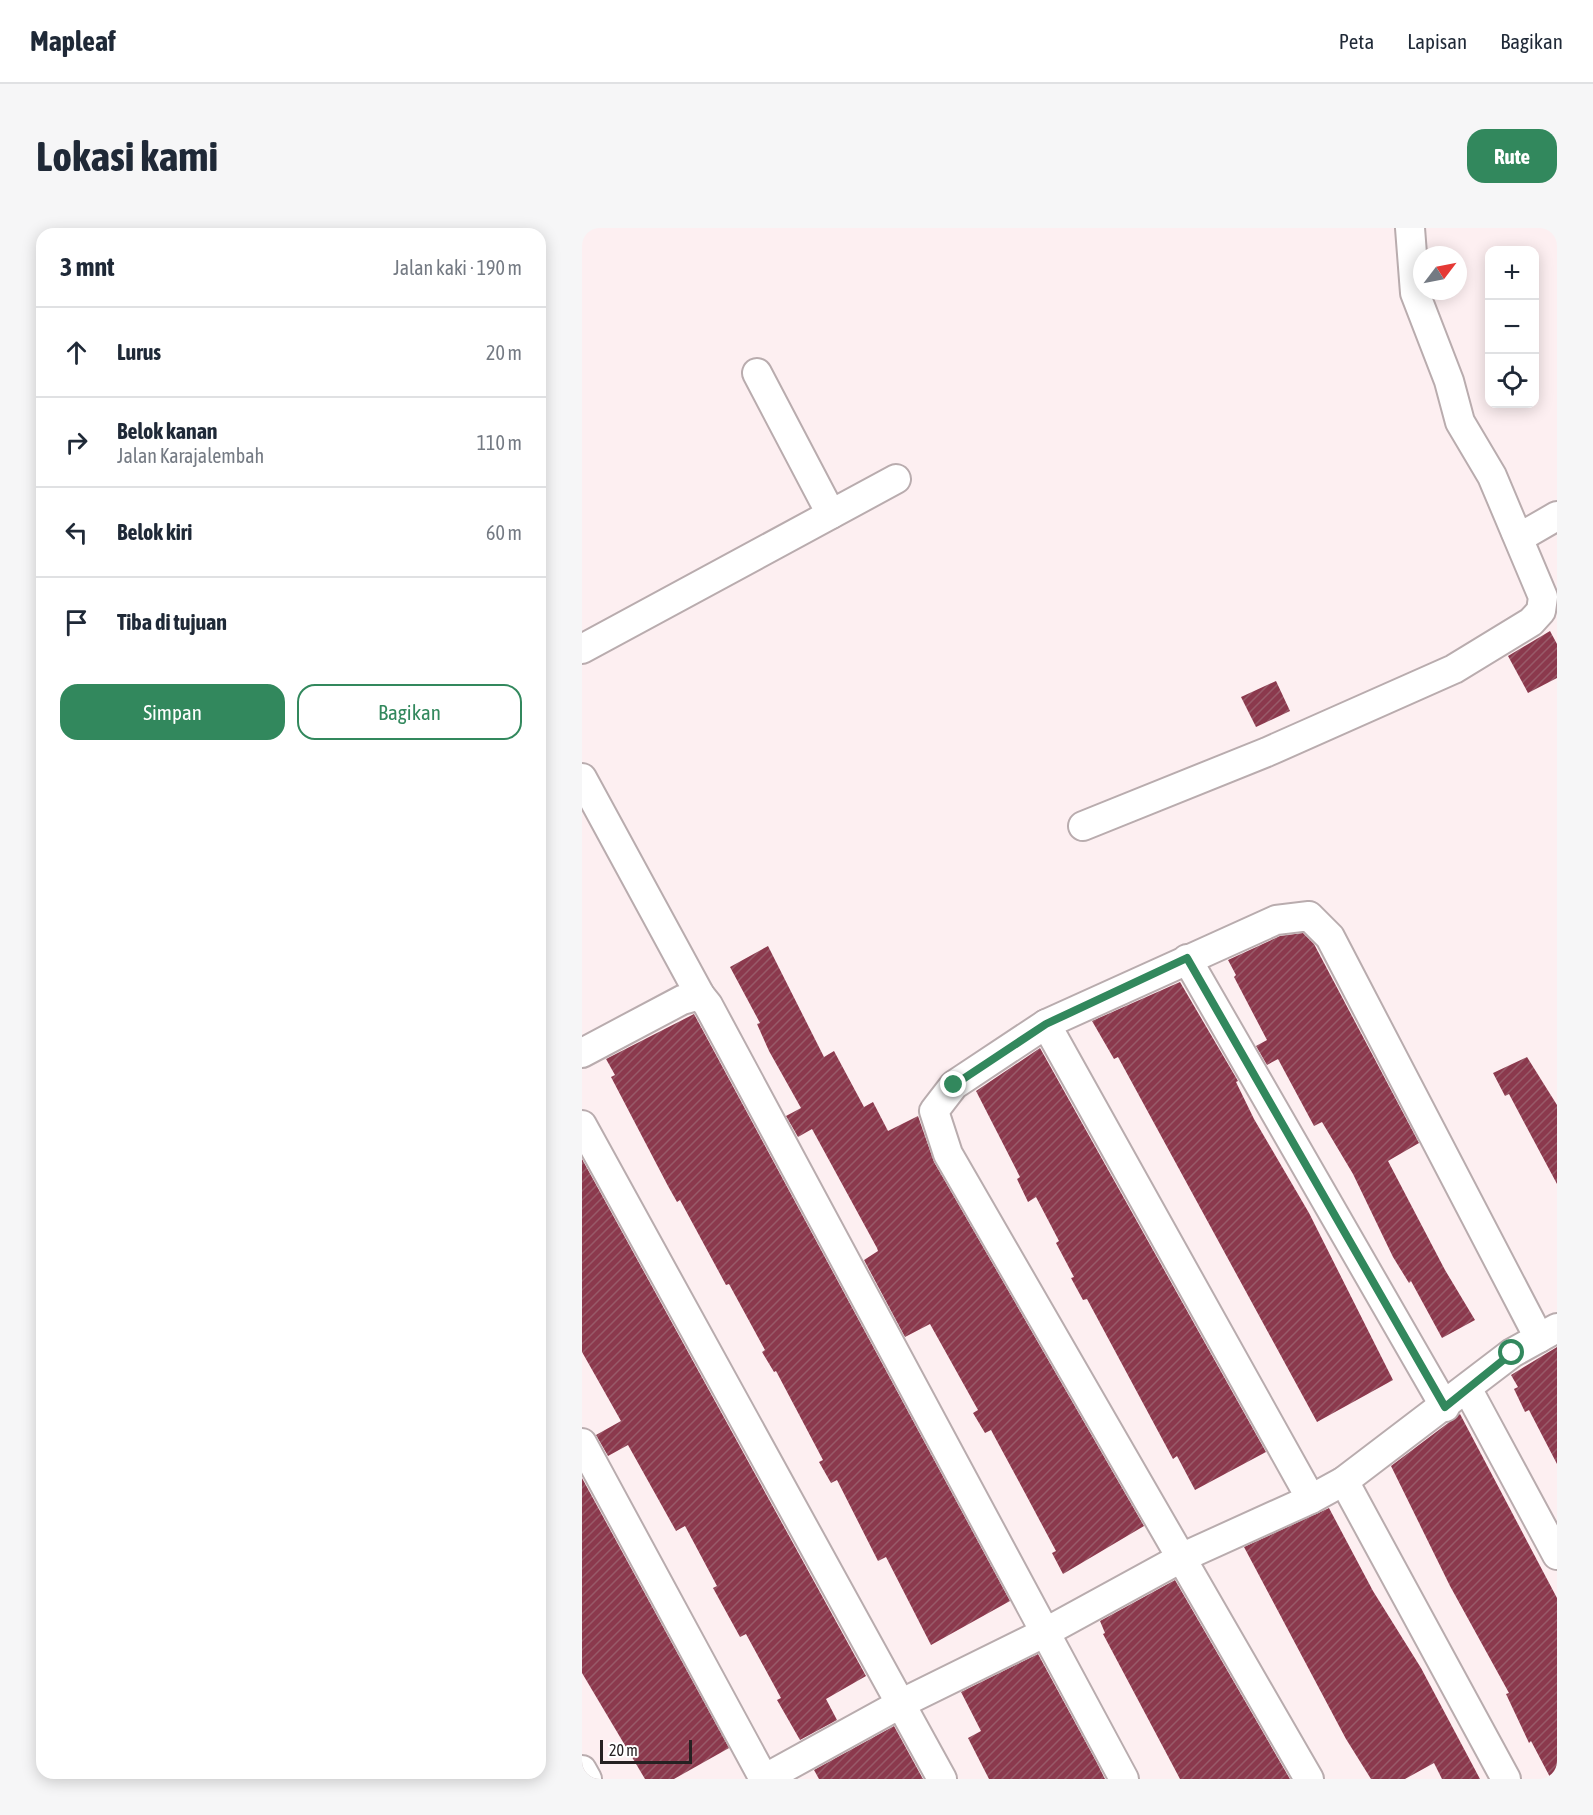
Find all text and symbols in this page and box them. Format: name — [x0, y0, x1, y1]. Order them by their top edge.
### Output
text: Mapleaf — [30, 25, 116, 57]
text: Peta — [1339, 29, 1374, 53]
text: Lapisan — [1407, 29, 1467, 53]
text: Bagikan — [1500, 29, 1563, 53]
button: Rute — [1467, 129, 1557, 183]
text: Lokasi kami — [36, 132, 218, 180]
north arrow — [1413, 246, 1467, 300]
map controls — [1485, 246, 1539, 408]
button: + — [1485, 246, 1539, 300]
text: 3 mnt — [60, 252, 115, 282]
text: Jalan kaki · 190 m — [393, 256, 522, 279]
button: − — [1485, 300, 1539, 354]
icon: ahead — [60, 336, 93, 369]
text: Lurus — [117, 339, 161, 365]
text: 20 m — [486, 341, 522, 364]
button: locate — [1485, 354, 1539, 408]
text: Belok kanan — [117, 418, 218, 444]
icon: right — [60, 426, 93, 459]
text: 110 m — [477, 431, 522, 454]
text: Jalan Karajalembah — [117, 444, 264, 467]
icon: left — [60, 516, 93, 549]
text: Belok kiri — [117, 519, 192, 545]
text: 60 m — [486, 521, 522, 544]
icon: arrive — [60, 606, 93, 639]
text: Tiba di tujuan — [117, 609, 227, 635]
button: Simpan — [60, 684, 285, 740]
button: Bagikan — [297, 684, 522, 740]
route end — [940, 1071, 966, 1097]
route start — [1498, 1339, 1524, 1365]
scale bar — [600, 1737, 692, 1764]
text: 20 m — [609, 1741, 638, 1759]

